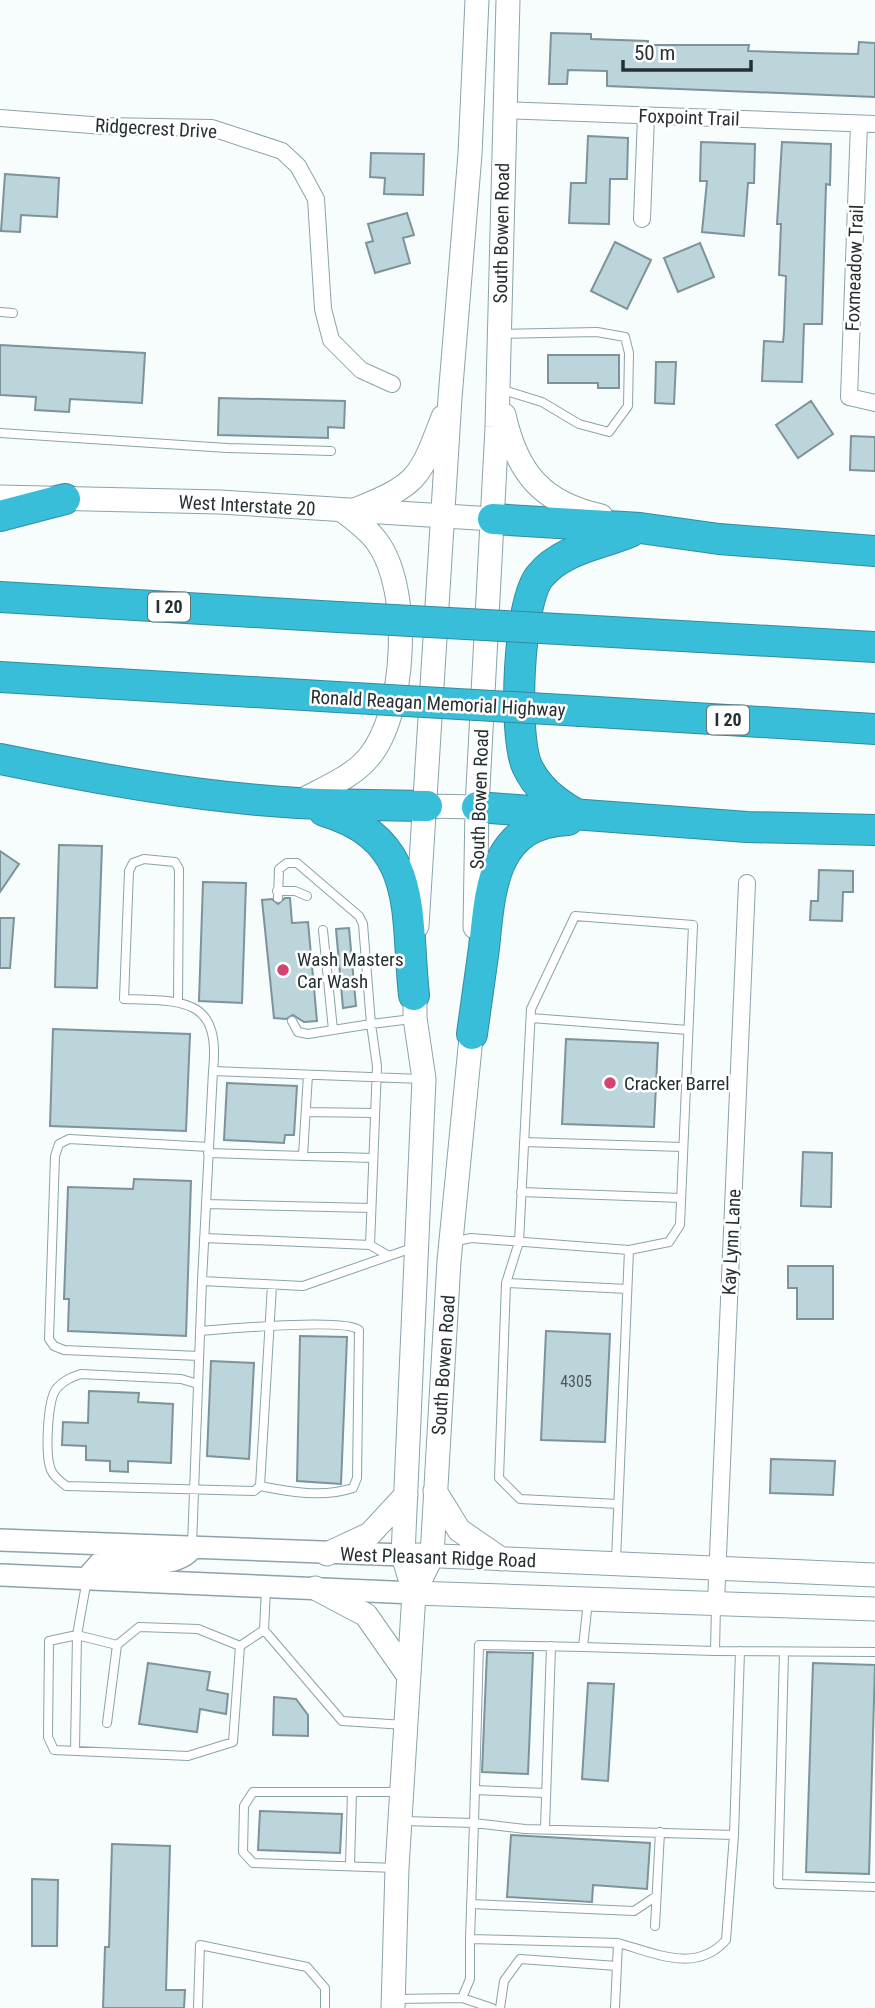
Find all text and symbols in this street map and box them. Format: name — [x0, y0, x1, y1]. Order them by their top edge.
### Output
scale bar — [623, 28, 751, 72]
text: 50 m — [634, 41, 675, 65]
street label: Foxpoint Trail — [638, 104, 740, 131]
street label: Ridgecrest Drive — [94, 114, 218, 143]
street label: South Bowen Road — [489, 163, 514, 304]
street label: Foxmeadow Trail — [841, 204, 868, 332]
street label: West Interstate 20 — [178, 490, 316, 521]
road number: I 20 — [148, 592, 190, 622]
street label: Ronald Reagan Memorial Highway — [310, 685, 566, 722]
road number: I 20 — [707, 706, 749, 734]
street label: South Bowen Road — [466, 728, 493, 870]
place label: Wash Masters Car Wash — [297, 948, 404, 993]
marker: Wash Masters Car Wash — [275, 962, 291, 978]
place label: Cracker Barrel — [624, 1072, 730, 1095]
marker: Cracker Barrel — [602, 1075, 618, 1091]
street label: Kay Lynn Lane — [717, 1188, 746, 1296]
street label: South Bowen Road — [427, 1294, 460, 1436]
house number: 4305 — [560, 1372, 592, 1391]
street label: West Pleasant Ridge Road — [340, 1543, 536, 1572]

